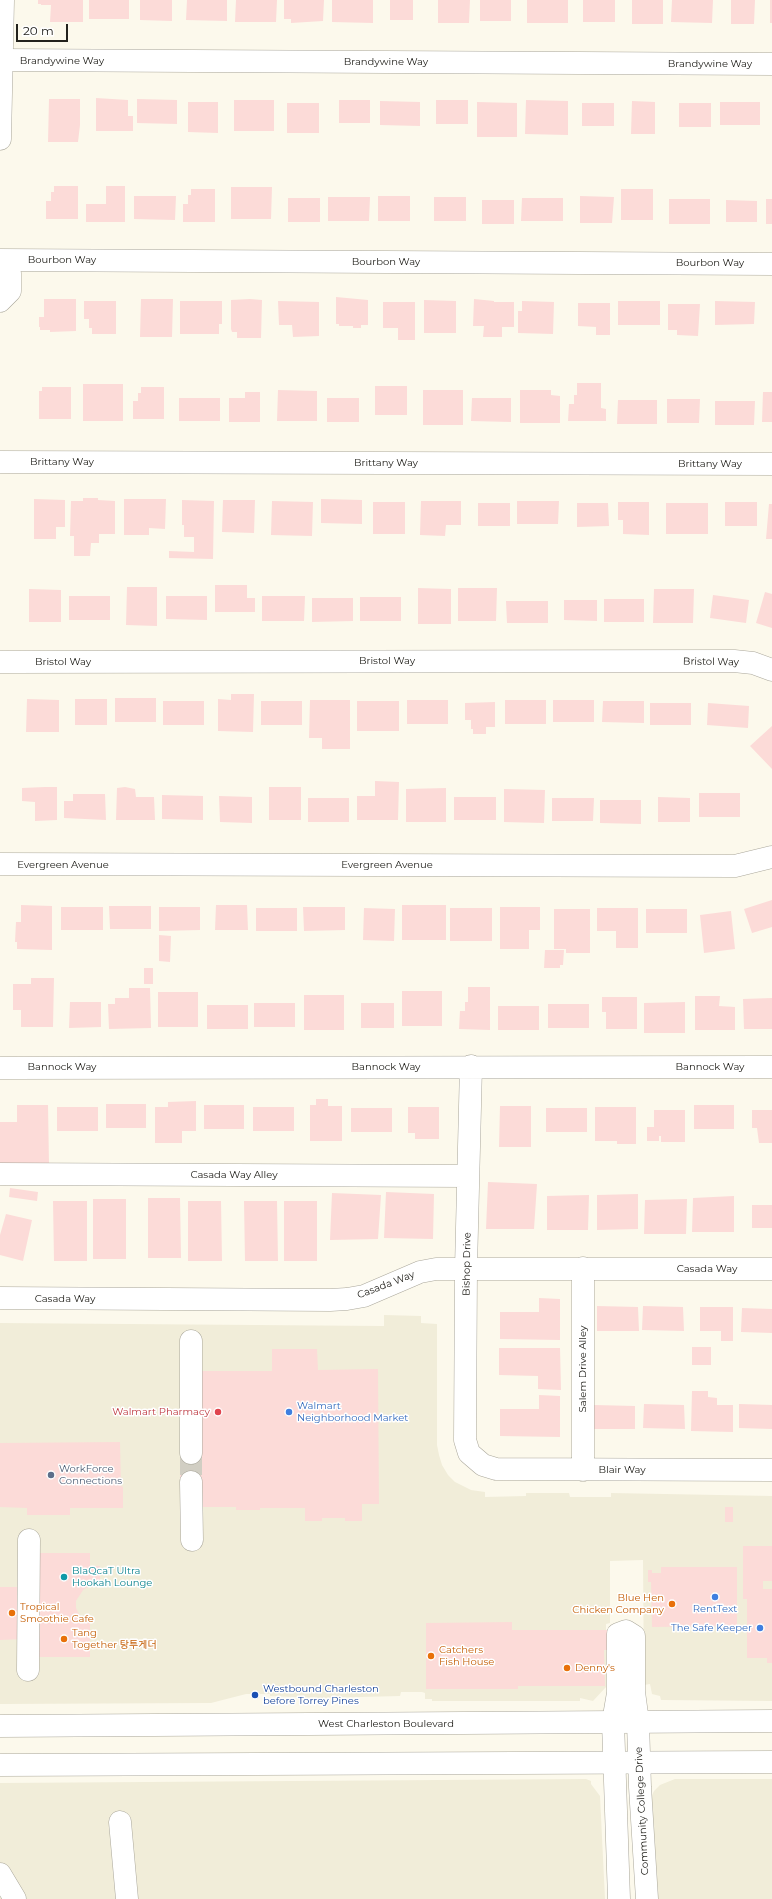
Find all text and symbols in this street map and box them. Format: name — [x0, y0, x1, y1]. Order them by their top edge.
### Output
scale bar — [18, 16, 70, 42]
text: 20 m — [23, 23, 54, 38]
street label: Brandywine Way — [20, 55, 104, 67]
street label: Brandywine Way — [344, 56, 428, 68]
street label: Brandywine Way — [668, 58, 752, 70]
street label: Bourbon Way — [28, 254, 96, 266]
street label: Bourbon Way — [352, 256, 420, 268]
street label: Bourbon Way — [676, 257, 744, 269]
street label: Brittany Way — [30, 456, 94, 468]
street label: Brittany Way — [354, 457, 418, 469]
street label: Brittany Way — [678, 458, 742, 470]
street label: Bristol Way — [359, 655, 415, 667]
street label: Bristol Way — [35, 656, 91, 668]
street label: Bristol Way — [683, 656, 739, 668]
street label: Evergreen Avenue — [17, 859, 109, 871]
street label: Evergreen Avenue — [341, 859, 433, 871]
street label: Bannock Way — [27, 1061, 97, 1073]
street label: Bannock Way — [351, 1061, 421, 1073]
street label: Bannock Way — [675, 1061, 745, 1073]
street label: Casada Way Alley — [190, 1169, 278, 1181]
street label: Bishop Drive — [460, 1232, 474, 1296]
street label: Casada Way — [677, 1263, 737, 1275]
street label: Casada Way — [356, 1269, 416, 1301]
street label: Casada Way — [35, 1293, 95, 1305]
street label: Salem Drive Alley — [577, 1326, 589, 1412]
place label: Walmart Neighborhood Market — [297, 1400, 408, 1424]
place label: Walmart Pharmacy — [112, 1406, 210, 1418]
marker: Walmart Pharmacy — [213, 1407, 223, 1417]
marker: Walmart Neighborhood Market — [284, 1407, 294, 1417]
place label: WorkForce Connections — [59, 1463, 122, 1486]
street label: Blair Way — [598, 1464, 646, 1476]
marker: WorkForce Connections — [46, 1470, 56, 1480]
place label: BlaQcaT Ultra Hookah Lounge — [72, 1565, 152, 1588]
marker: BlaQcaT Ultra Hookah Lounge — [59, 1572, 69, 1582]
place label: Blue Hen Chicken Company — [572, 1592, 664, 1616]
marker: RentText — [710, 1592, 720, 1602]
marker: Blue Hen Chicken Company — [667, 1599, 677, 1609]
place label: Tropical Smoothie Cafe — [20, 1601, 94, 1624]
place label: RentText — [693, 1603, 737, 1615]
marker: Tropical Smoothie Cafe — [7, 1608, 17, 1618]
place label: The Safe Keeper — [671, 1622, 752, 1634]
marker: The Safe Keeper — [755, 1623, 765, 1633]
place label: Tang Together 탕투게더 — [72, 1627, 157, 1650]
marker: Tang Together 탕투게더 — [59, 1634, 69, 1644]
place label: Catchers Fish House — [439, 1644, 494, 1668]
marker: Catchers Fish House — [426, 1651, 436, 1661]
place label: Denny's — [575, 1662, 615, 1674]
marker: Denny's — [562, 1663, 572, 1673]
place label: Westbound Charleston before Torrey Pines — [263, 1683, 379, 1706]
marker: Westbound Charleston before Torrey Pines — [250, 1690, 260, 1700]
street label: West Charleston Boulevard — [318, 1718, 454, 1730]
street label: Community College Drive — [633, 1747, 651, 1875]

